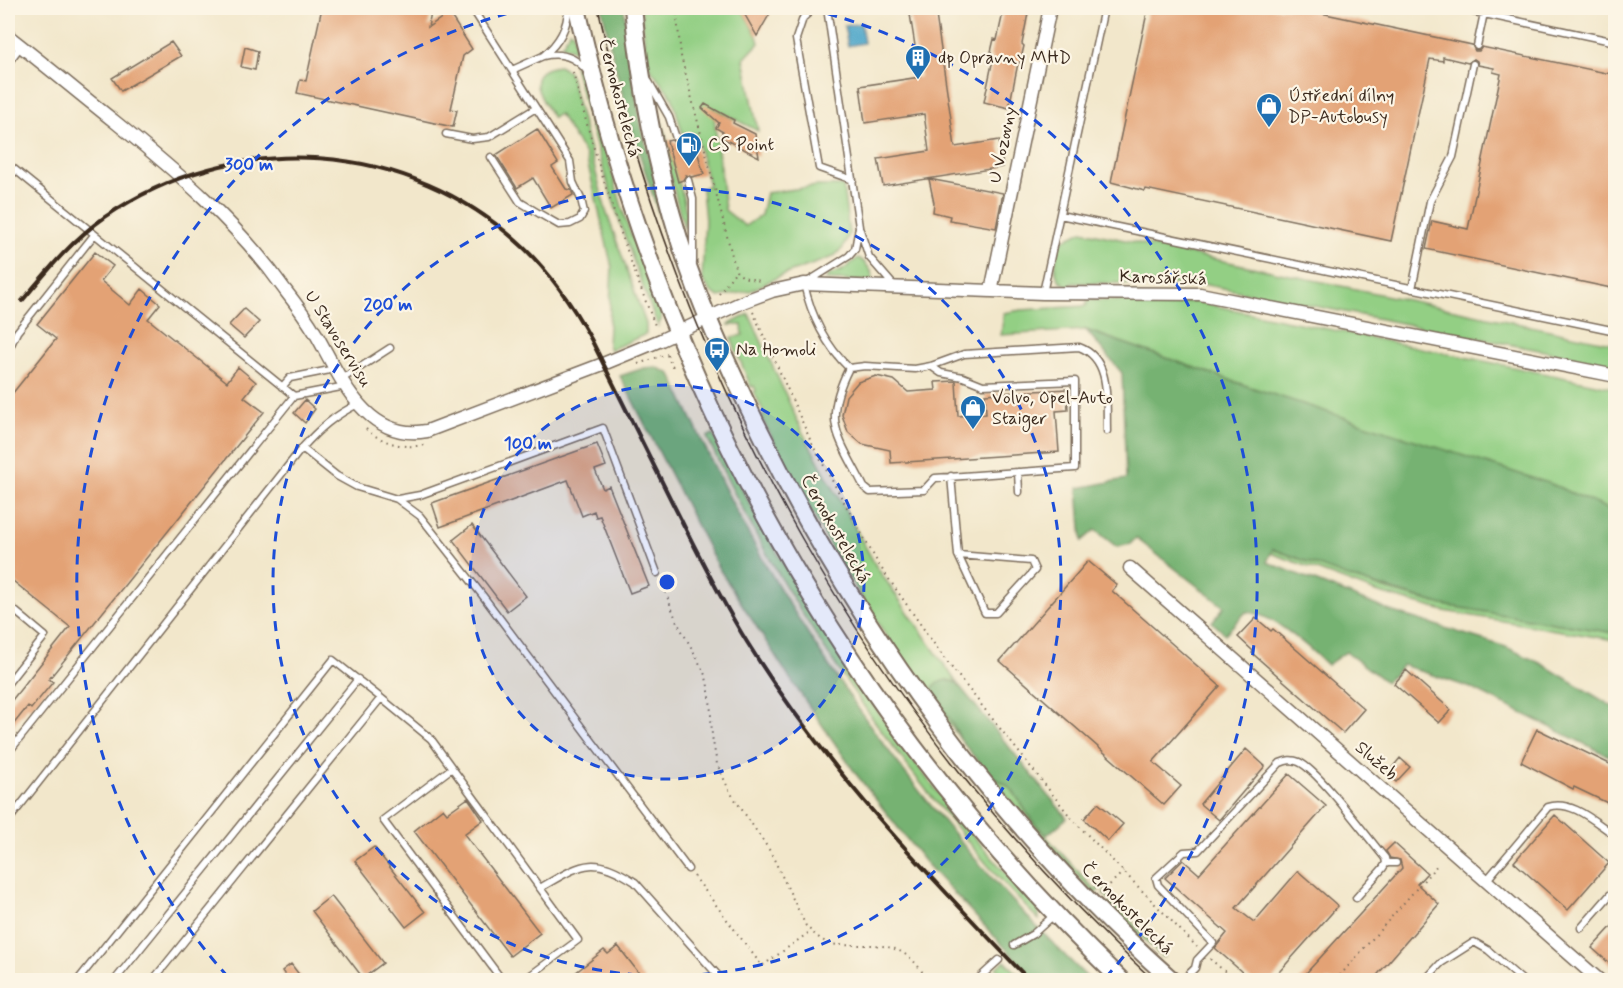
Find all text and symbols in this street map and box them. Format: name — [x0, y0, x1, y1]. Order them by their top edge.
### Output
street label: Černokostelecká — [592, 36, 646, 160]
building icon: dp Opravny MHD — [903, 43, 933, 81]
place label: dp Opravny MHD — [938, 46, 1071, 70]
place label: Ústřední dílny DP-Autobusy — [1288, 84, 1394, 129]
shop icon: Ústřední dílny DP-Autobusy — [1254, 91, 1284, 129]
street label: U Vozovny — [983, 105, 1023, 185]
fuel station icon: CS Point — [674, 130, 704, 168]
place label: CS Point — [708, 133, 775, 157]
text: 300 m — [225, 153, 273, 177]
street label: Karosářská — [1119, 264, 1207, 292]
street label: U Stavoservisu — [299, 286, 377, 392]
text: 200 m — [363, 293, 413, 317]
bus stop icon: Na Homoli — [702, 335, 732, 373]
place label: Na Homoli — [736, 338, 816, 362]
place label: Volvo, Opel-Auto Staiger — [992, 386, 1113, 432]
shop icon: Volvo, Opel-Auto Staiger — [958, 393, 988, 431]
text: 100 m — [504, 432, 552, 456]
street label: Černokostelecká — [794, 470, 876, 588]
centre of rings — [657, 572, 677, 592]
street label: Služeb — [1350, 736, 1403, 786]
street label: Černokostelecká — [1075, 857, 1179, 961]

